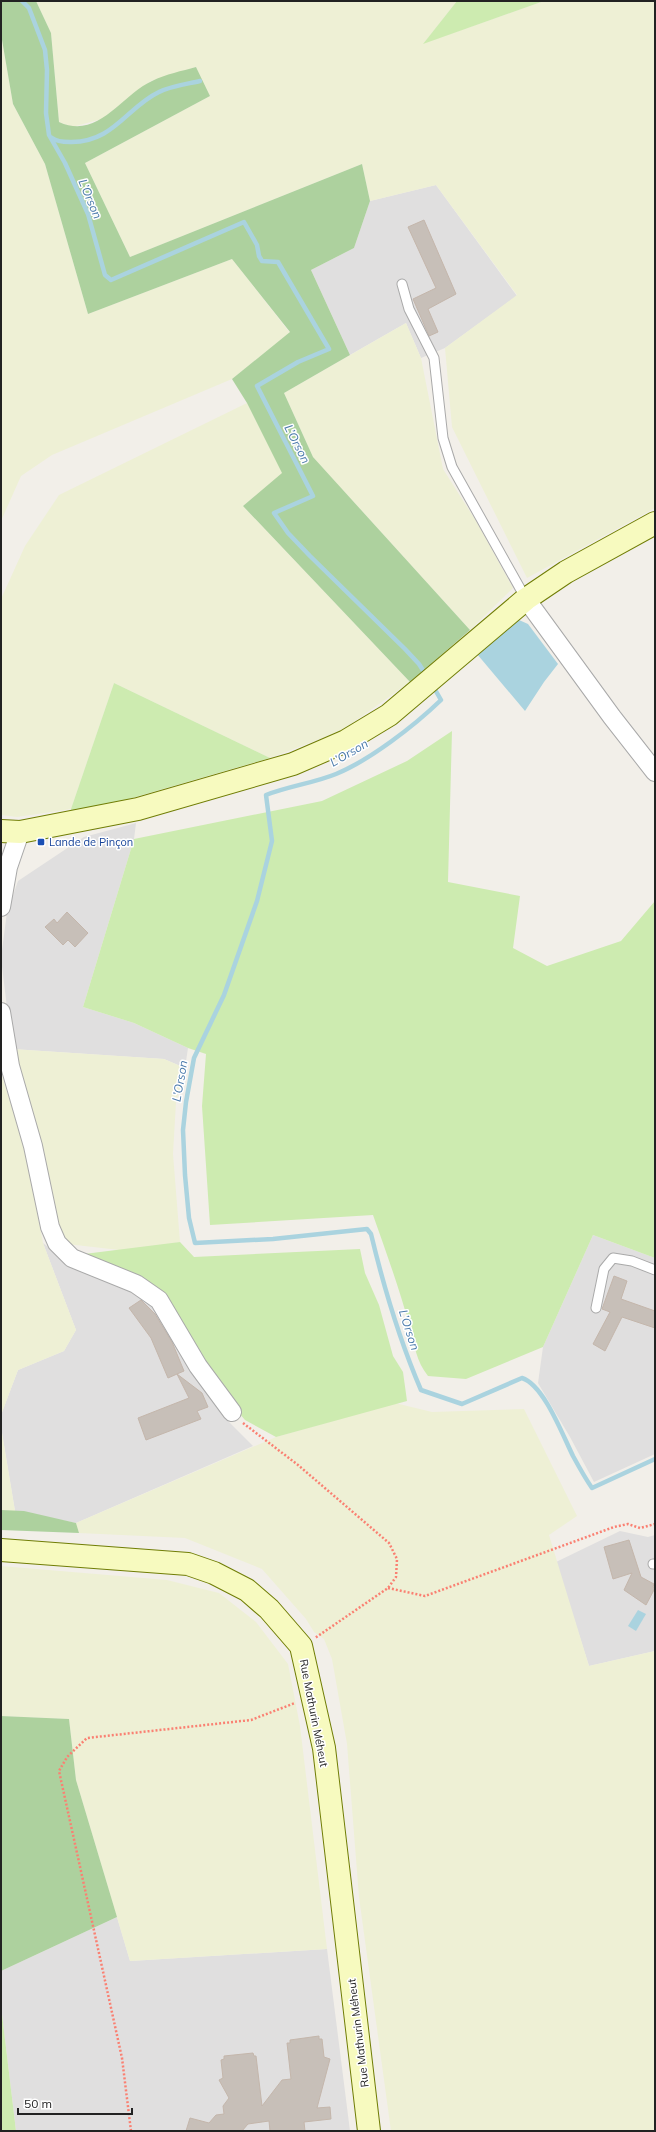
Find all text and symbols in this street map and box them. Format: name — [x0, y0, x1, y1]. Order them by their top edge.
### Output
water label: L’Orson — [75, 177, 106, 221]
water label: L’Orson — [281, 422, 314, 466]
water label: L’Orson — [327, 736, 371, 770]
place label: Lande de Pinçon — [49, 835, 133, 849]
marker: Lande de Pinçon — [36, 837, 46, 847]
water label: L’Orson — [168, 1059, 191, 1103]
water label: L’Orson — [396, 1308, 423, 1352]
street label: Rue Mathurin Méheut — [297, 1658, 331, 1768]
street label: Rue Mathurin Méheut — [344, 1978, 372, 2088]
scale bar — [18, 2090, 132, 2116]
text: 50 m — [24, 2096, 52, 2111]

